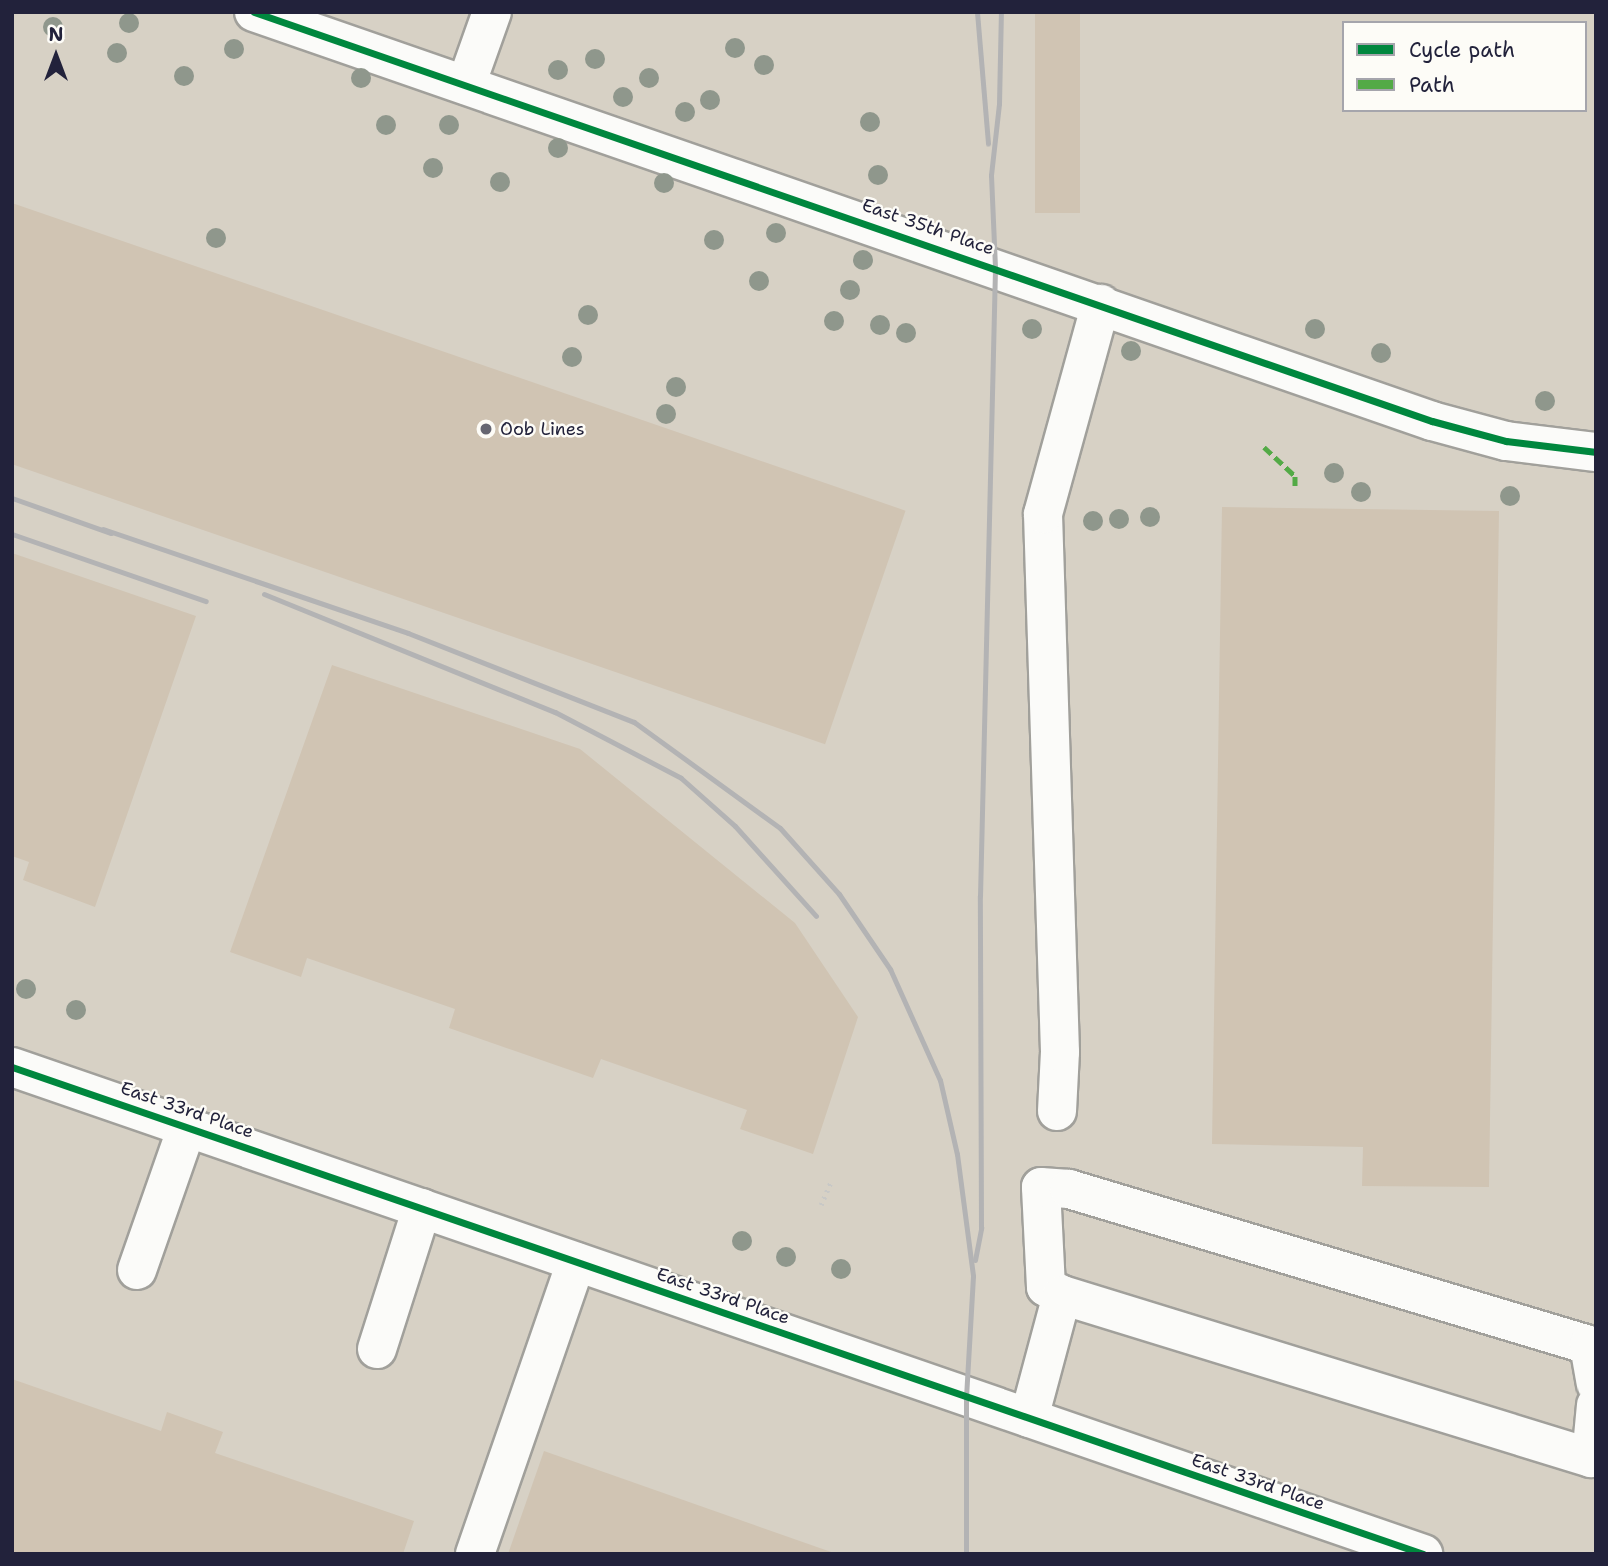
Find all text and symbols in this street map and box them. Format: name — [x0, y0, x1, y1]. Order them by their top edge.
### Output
north arrow — [21, 21, 91, 91]
legend — [1342, 21, 1587, 112]
text: N — [48, 22, 64, 47]
text: Cycle path — [1409, 36, 1515, 64]
text: Path — [1409, 71, 1455, 99]
street label: East 35th Place — [859, 194, 997, 260]
place label: Oob Lines — [500, 418, 585, 440]
marker: Oob Lines — [478, 421, 494, 437]
street label: East 33rd Place — [118, 1077, 256, 1143]
street label: East 33rd Place — [654, 1263, 792, 1329]
street label: East 33rd Place — [1189, 1449, 1327, 1515]

